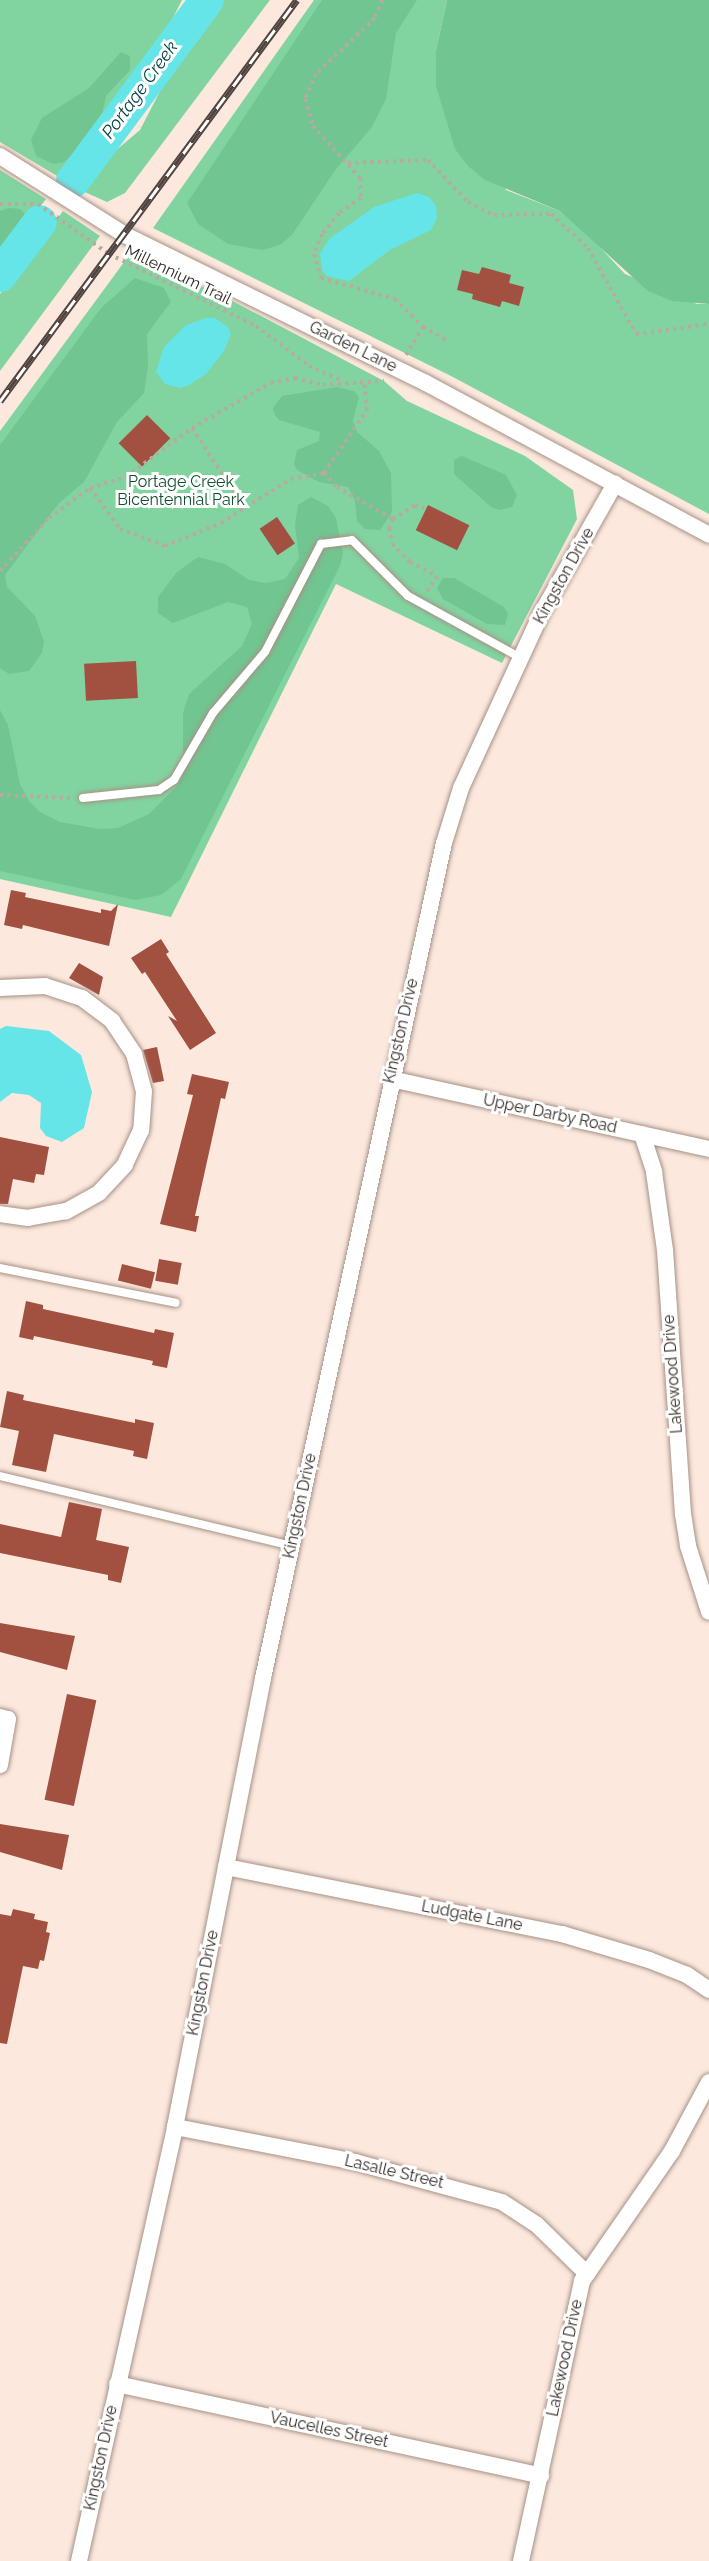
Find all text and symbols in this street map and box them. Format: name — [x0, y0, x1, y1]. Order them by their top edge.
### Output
water label: Portage Creek — [97, 37, 183, 143]
street label: Millennium Trail — [121, 241, 235, 309]
street label: Garden Lane — [306, 318, 400, 376]
park label: Portage Creek Bicentennial Park — [117, 472, 245, 510]
street label: Kingston Drive — [530, 525, 598, 627]
street label: Kingston Drive — [380, 977, 422, 1085]
street label: Upper Darby Road — [481, 1090, 619, 1138]
street label: Lakewood Drive — [659, 1314, 687, 1434]
street label: Kingston Drive — [279, 1452, 321, 1560]
street label: Ludgate Lane — [420, 1897, 524, 1935]
street label: Kingston Drive — [183, 1929, 223, 2037]
street label: Lasalle Street — [343, 2151, 445, 2193]
street label: Lakewood Drive — [543, 2298, 587, 2418]
street label: Kingston Drive — [80, 2404, 122, 2512]
street label: Vaucelles Street — [268, 2408, 390, 2452]

